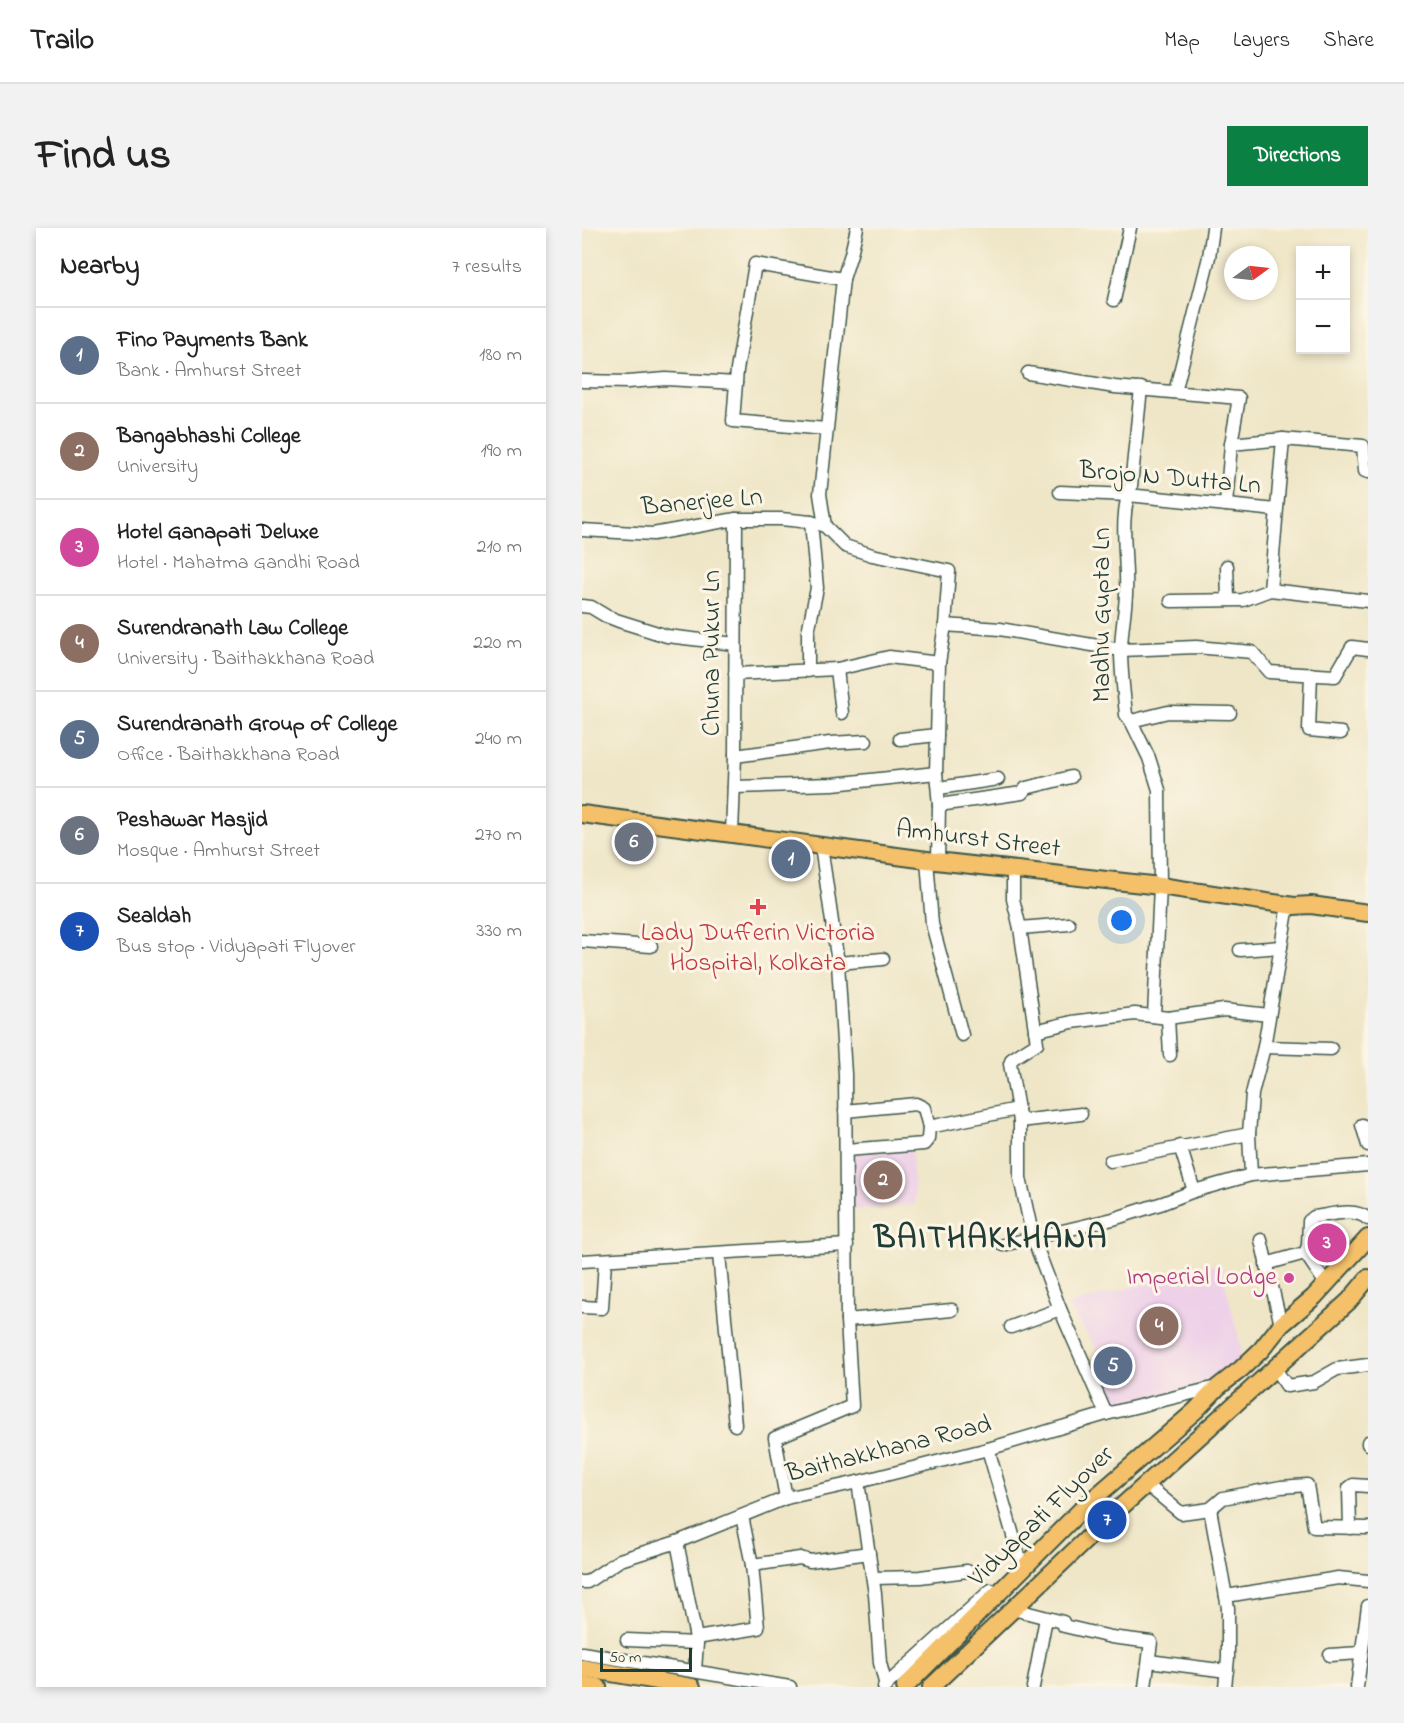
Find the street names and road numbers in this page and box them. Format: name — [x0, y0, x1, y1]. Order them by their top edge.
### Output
street label: Brojo N Dutta Ln — [1077, 452, 1262, 506]
street label: Banerjee Ln — [639, 479, 764, 527]
street label: Madhu Gupta Ln — [1084, 527, 1122, 703]
street label: Chuna Pukur Ln — [694, 570, 732, 736]
street label: Amhurst Street — [894, 811, 1063, 869]
street label: Baithakkhana Road — [781, 1406, 996, 1494]
street label: Vidyapati Flyover — [960, 1437, 1124, 1597]

